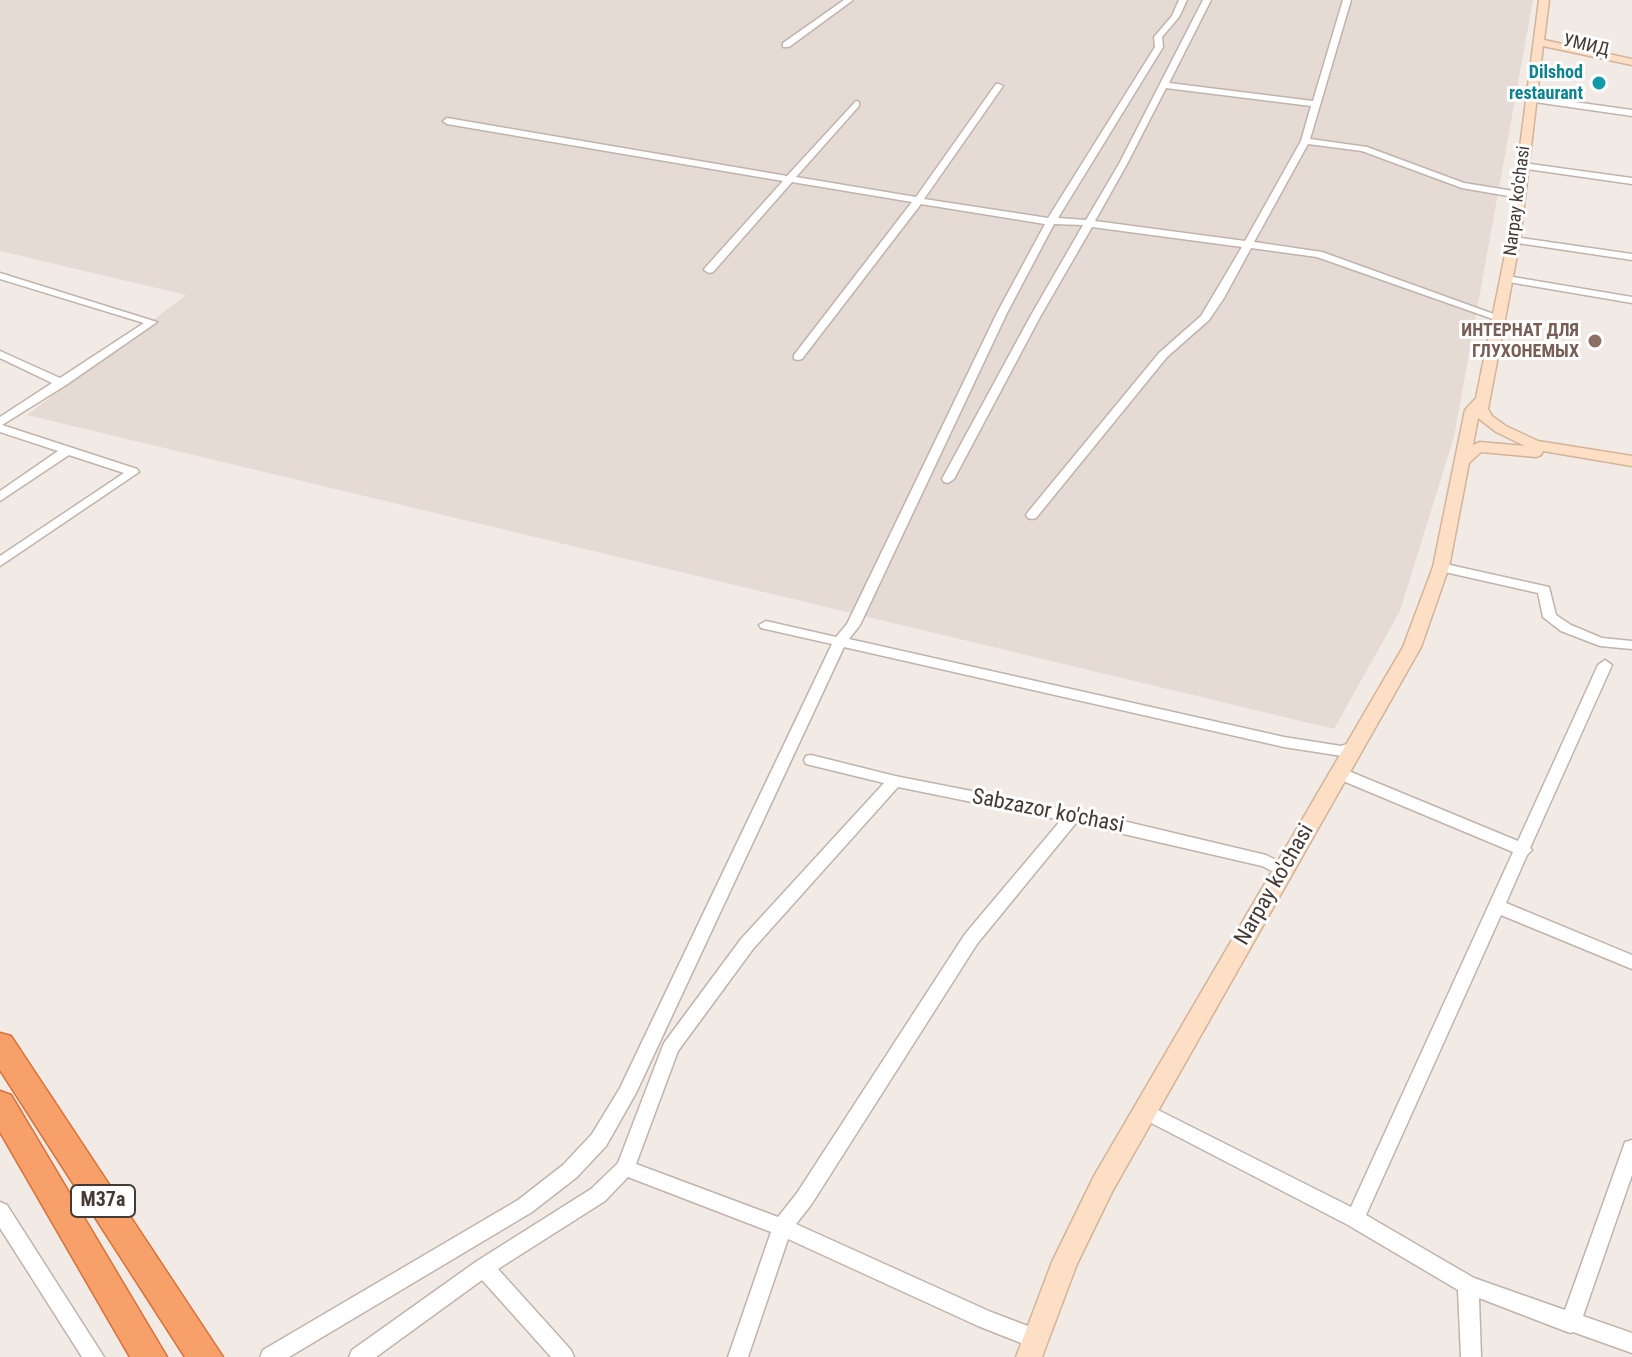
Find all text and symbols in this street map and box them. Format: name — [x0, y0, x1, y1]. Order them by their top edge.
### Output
street label: УМИД — [1561, 30, 1611, 62]
place label: Dilshod restaurant — [1509, 62, 1583, 104]
marker: Dilshod restaurant — [1590, 74, 1608, 92]
street label: Narpay ko'chasi — [1501, 145, 1535, 257]
place label: ИНТЕРНАТ ДЛЯ ГЛУХОНЕМЫХ — [1461, 320, 1579, 362]
marker: ИНТЕРНАТ ДЛЯ ГЛУХОНЕМЫХ — [1586, 332, 1604, 350]
street label: Sabzazor ko'chasi — [970, 784, 1126, 840]
street label: Narpay ko'chasi — [1230, 820, 1320, 950]
road number: M37a — [71, 1185, 135, 1217]

